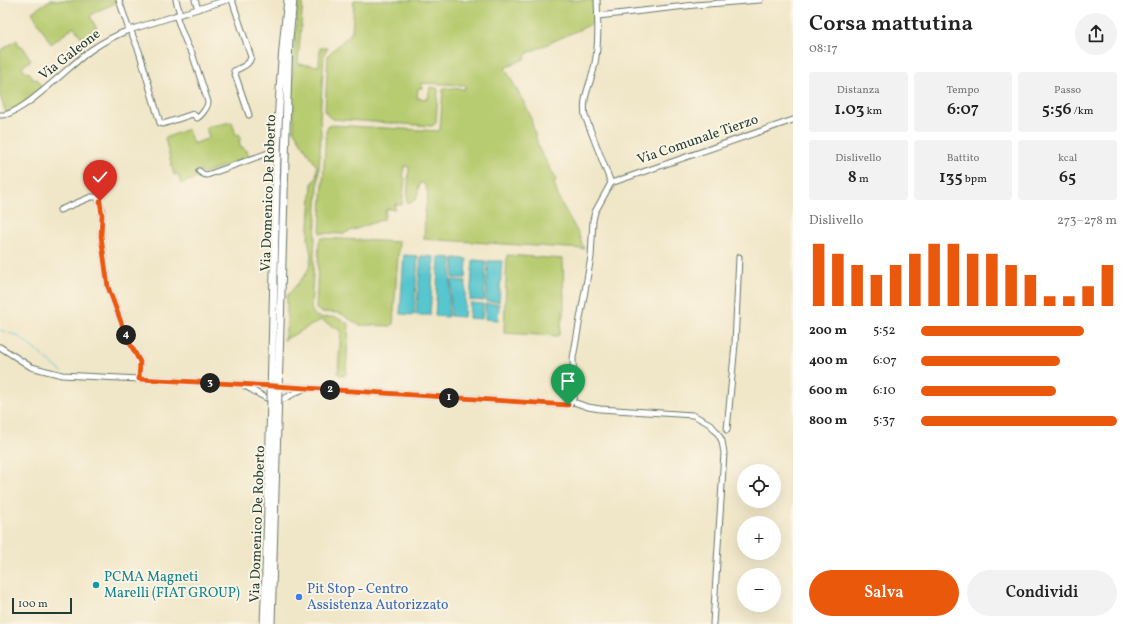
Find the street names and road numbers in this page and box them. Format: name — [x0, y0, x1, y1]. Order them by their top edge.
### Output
street label: Via Galeone — [35, 25, 105, 85]
street label: Via Comunale Tierzo — [635, 110, 761, 170]
street label: Via Domenico De Roberto — [257, 114, 281, 272]
street label: Via Domenico De Roberto — [246, 445, 270, 603]

